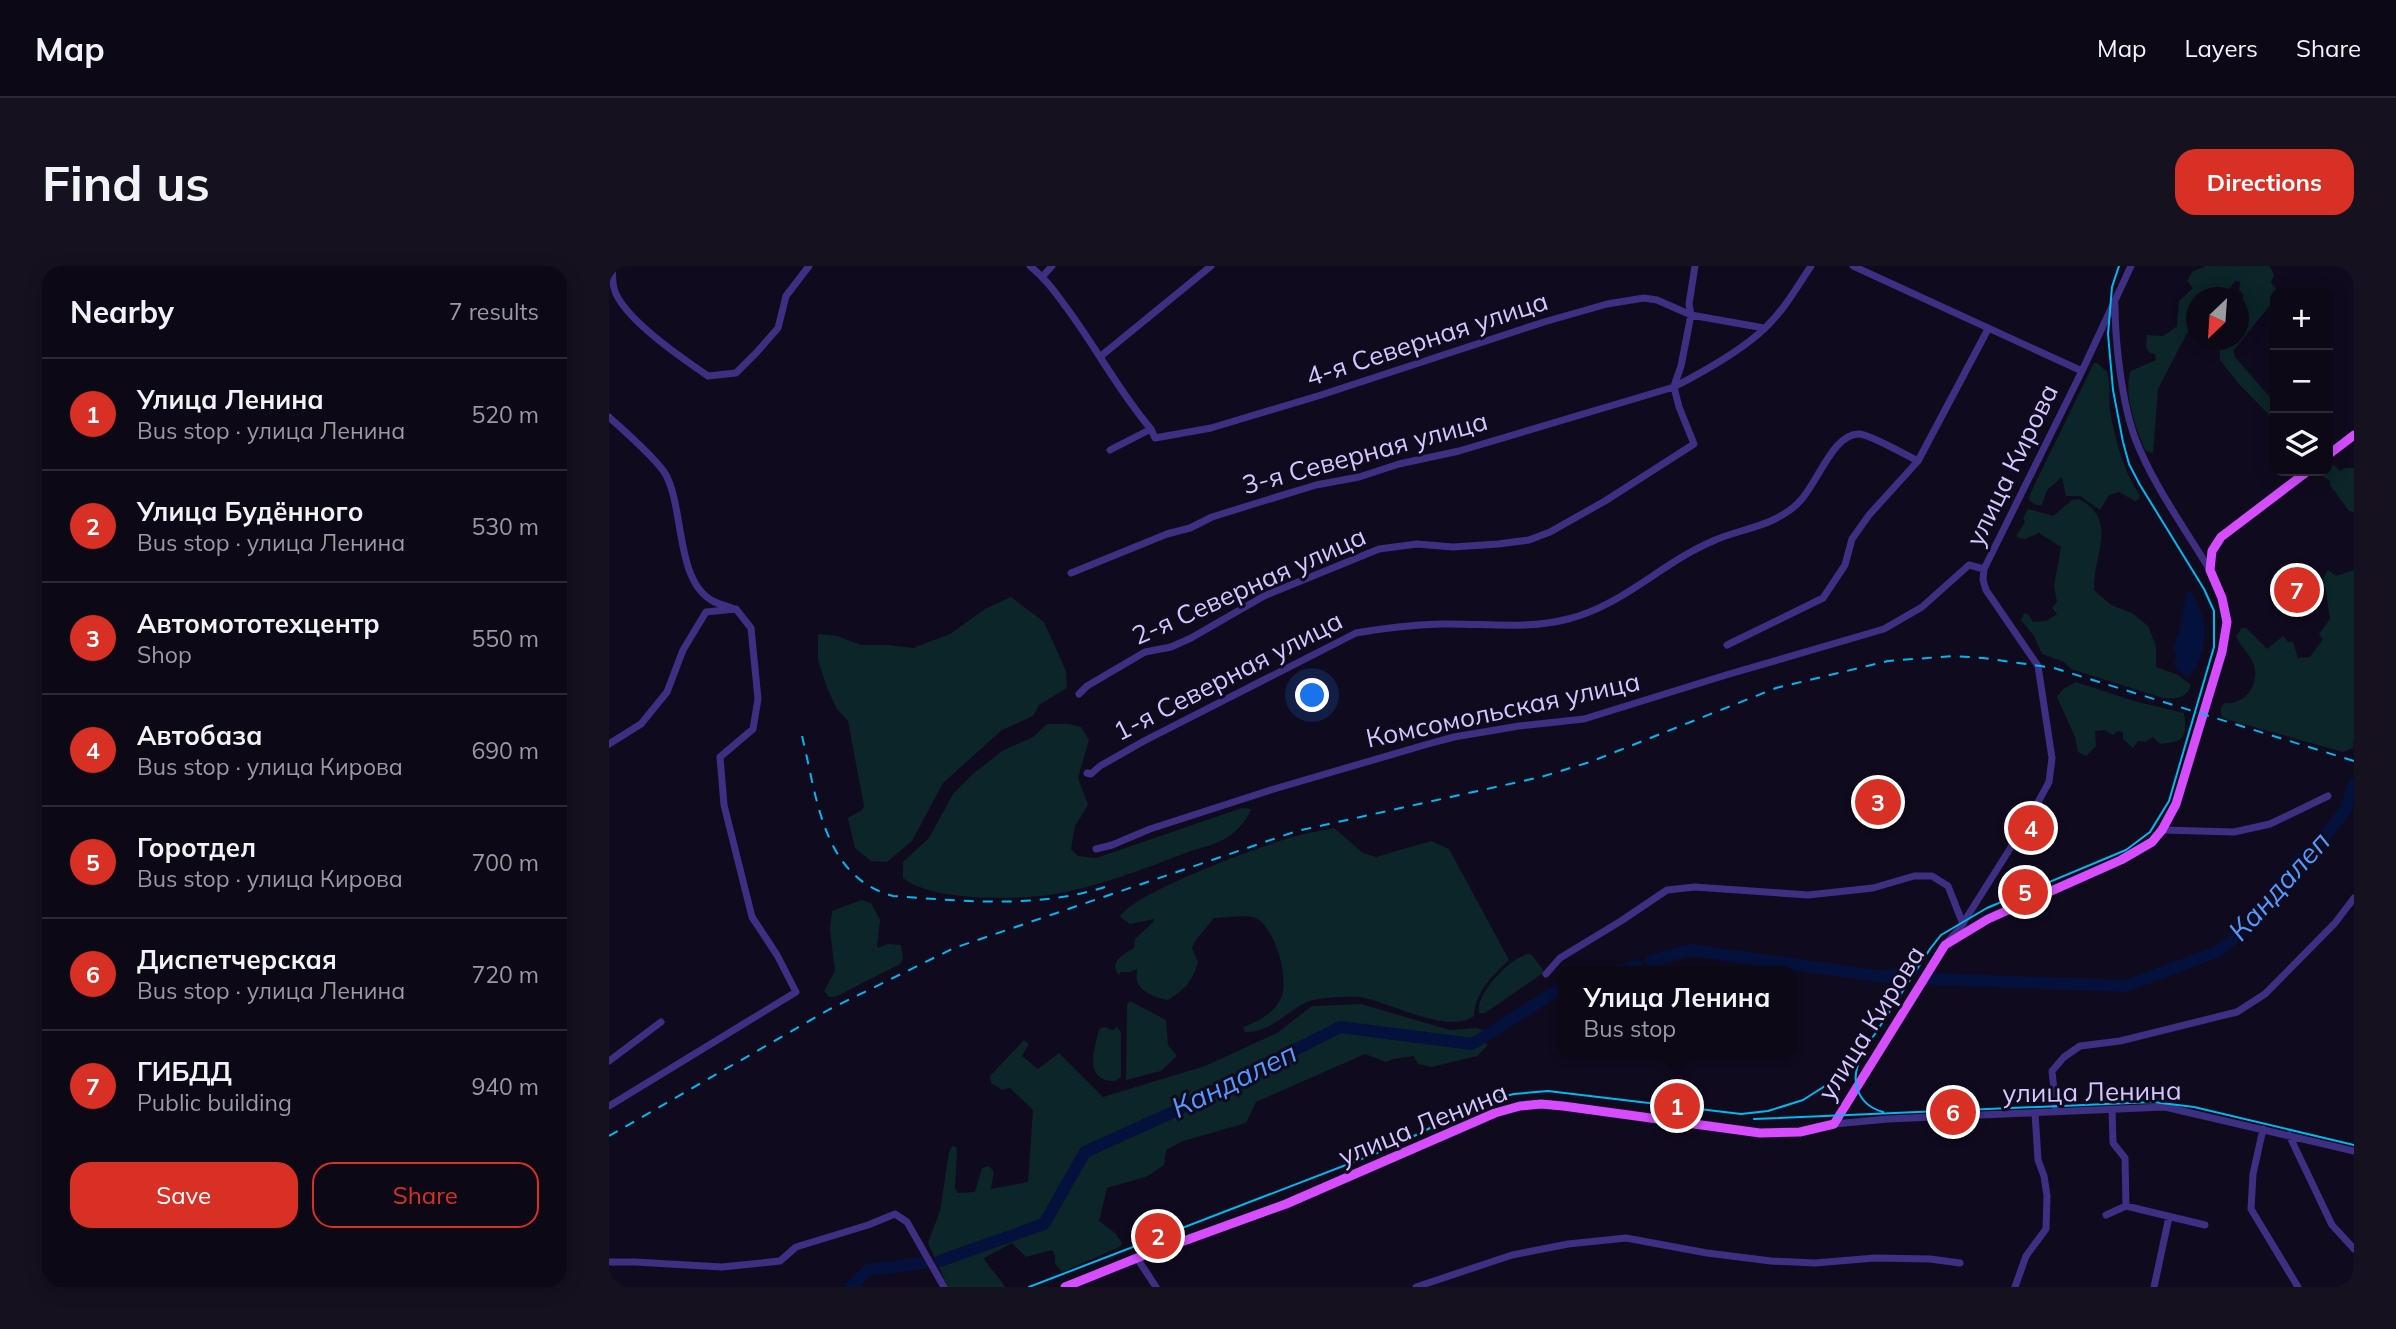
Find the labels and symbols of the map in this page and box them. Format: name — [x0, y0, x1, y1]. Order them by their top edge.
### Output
street label: 4-я Северная улица — [1302, 284, 1552, 393]
north arrow — [2186, 287, 2249, 350]
street label: улица Кирова — [1958, 378, 2065, 551]
street label: 3-я Северная улица — [1239, 404, 1491, 501]
street label: 2-я Северная улица — [1127, 519, 1371, 652]
pin: 7 — [2274, 564, 2320, 616]
street label: 1-я Северная улица — [1108, 603, 1348, 748]
street label: Комсомольская улица — [1363, 664, 1643, 755]
your location — [1295, 678, 1329, 712]
pin: 3 — [1855, 776, 1901, 828]
pin: 4 — [2008, 802, 2054, 854]
water label: Кандалеп — [2220, 824, 2337, 948]
pin: 5 — [2002, 866, 2048, 918]
street label: улица Кирова — [1810, 939, 1931, 1106]
water label: Кандалеп — [1165, 1034, 1302, 1125]
street label: улица Ленина — [2002, 1073, 2182, 1110]
street label: улица Ленина — [1334, 1075, 1512, 1172]
pin: 1 — [1654, 1080, 1700, 1132]
pin: 6 — [1930, 1086, 1976, 1138]
pin: 2 — [1135, 1210, 1181, 1262]

